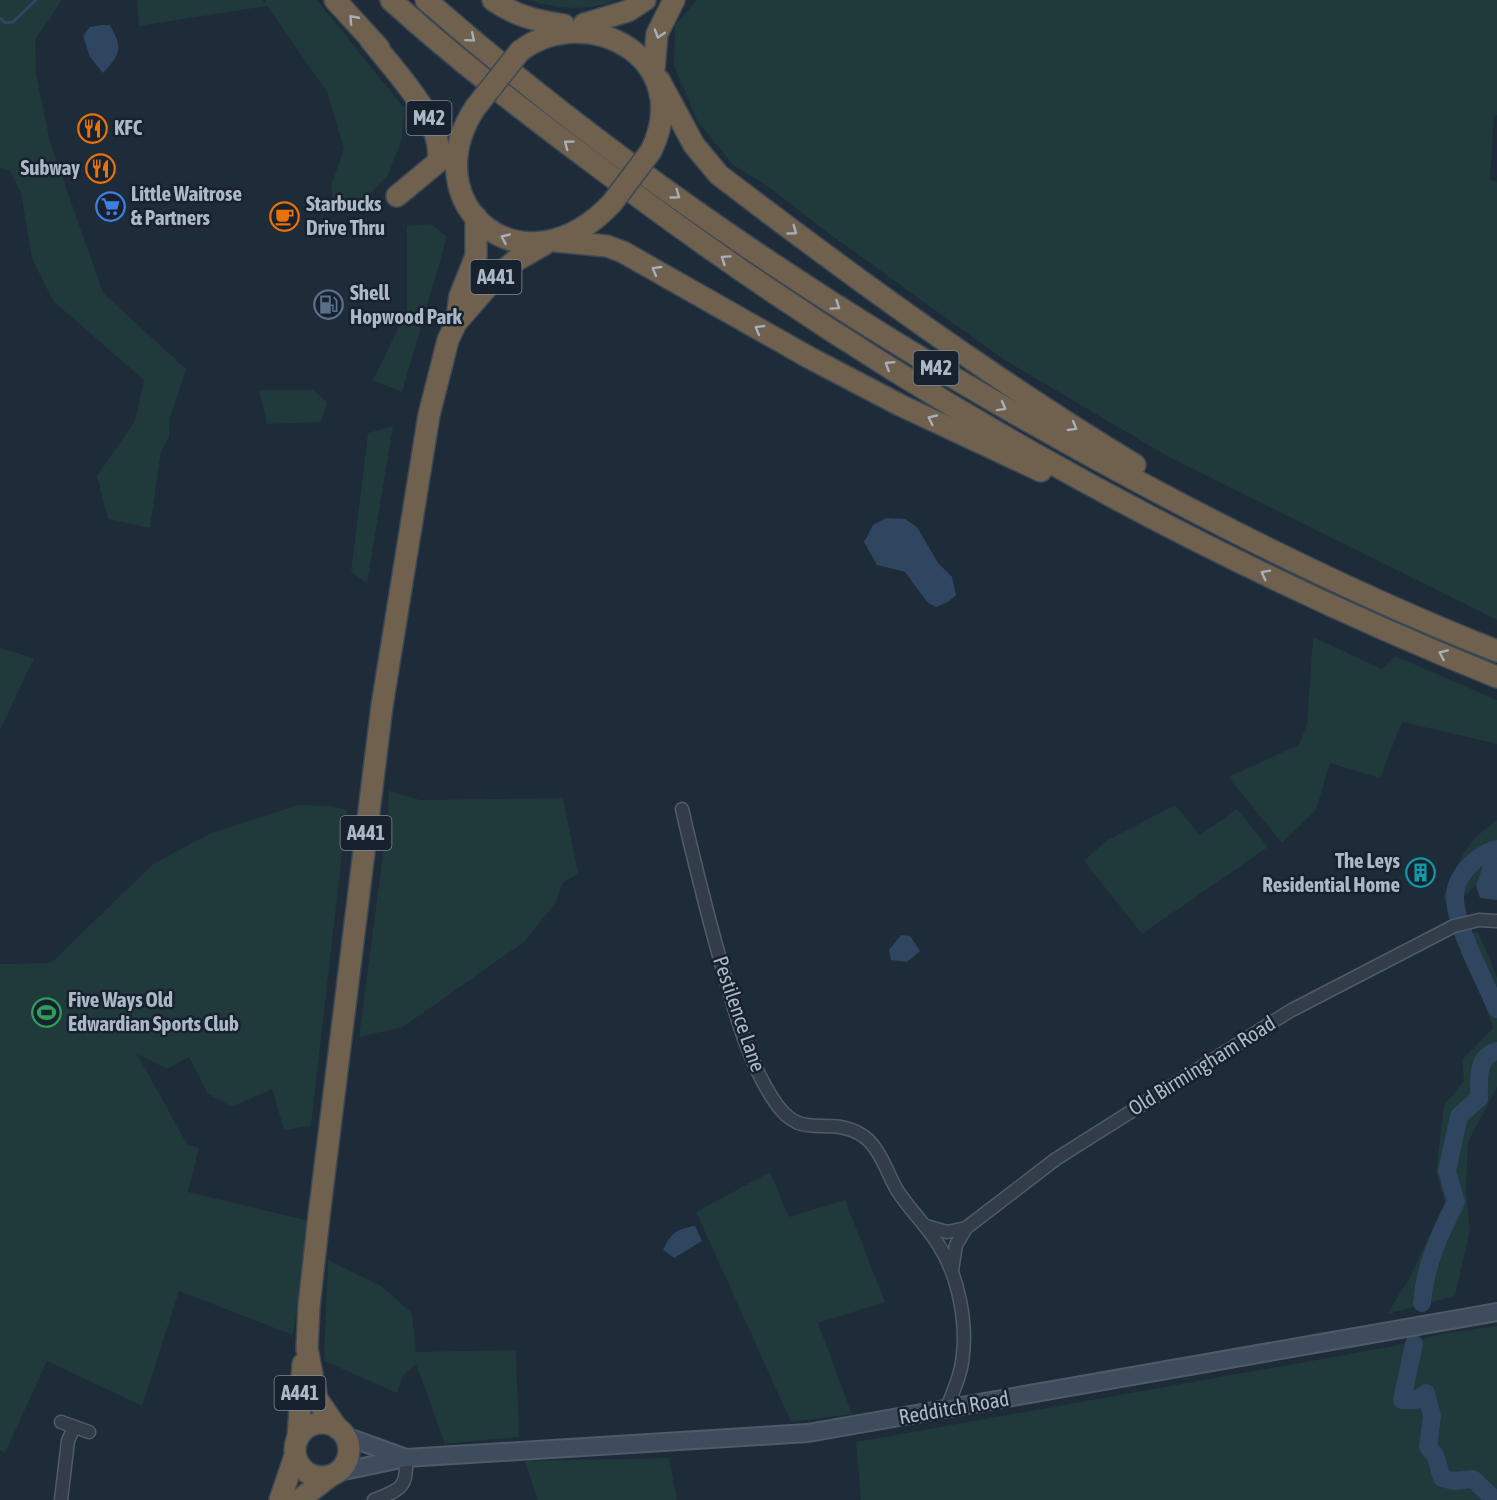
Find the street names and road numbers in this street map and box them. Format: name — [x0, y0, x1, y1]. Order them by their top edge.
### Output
road number: M42 — [406, 101, 452, 135]
road number: A441 — [470, 260, 522, 294]
road number: M42 — [914, 351, 958, 385]
road number: A441 — [340, 816, 392, 850]
street label: Pestilence Lane — [709, 953, 771, 1075]
street label: Old Birmingham Road — [1124, 1010, 1279, 1120]
road number: A441 — [274, 1376, 326, 1410]
street label: Redditch Road — [897, 1386, 1011, 1429]

